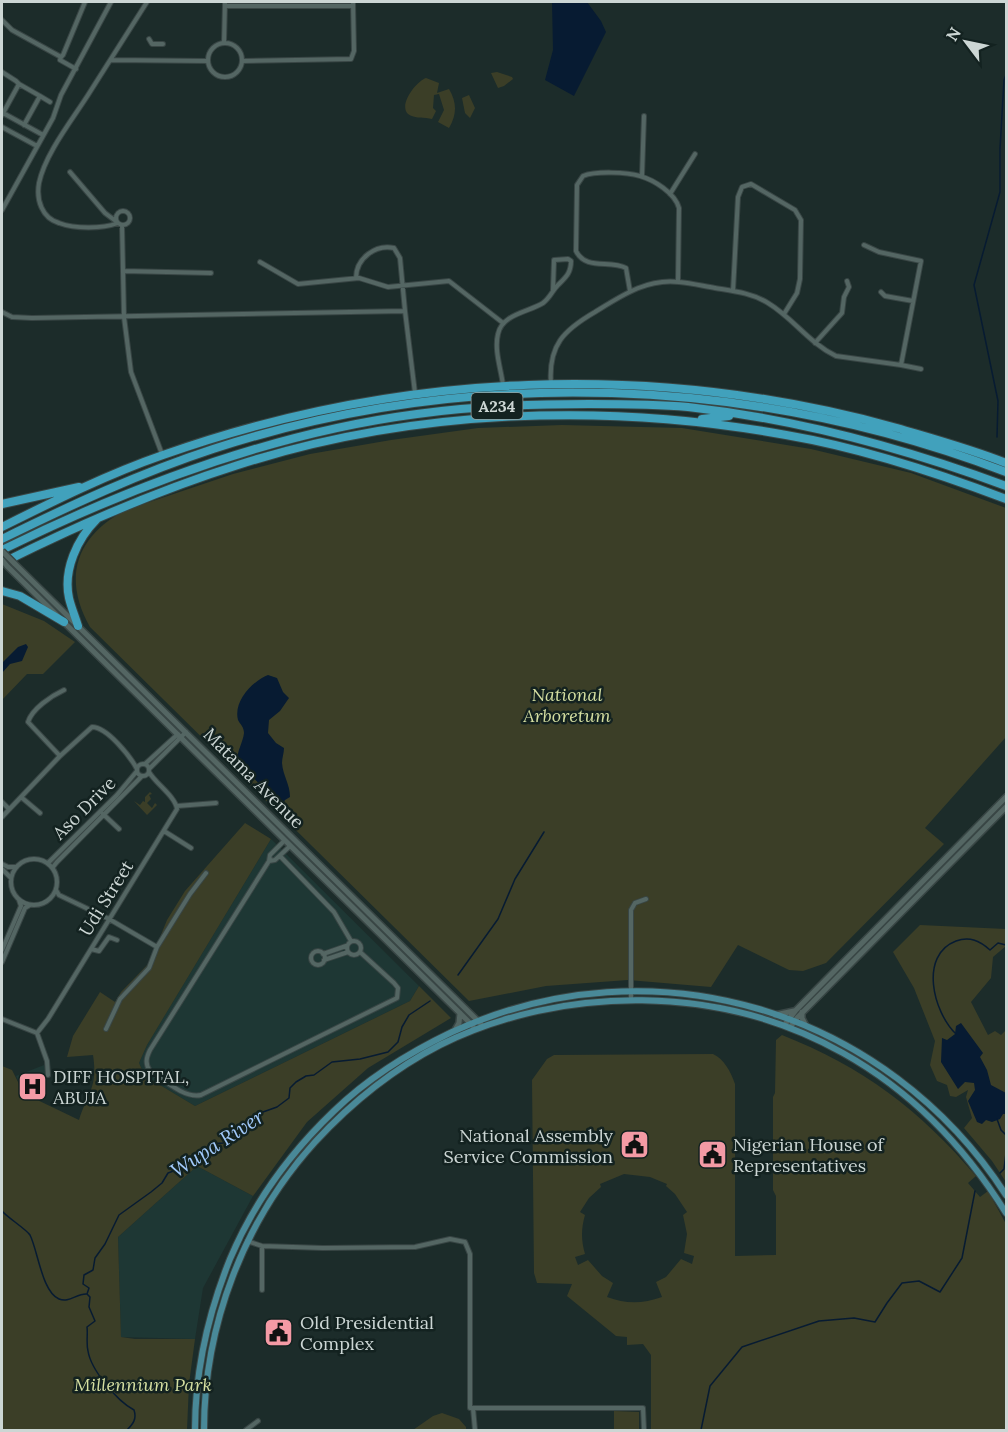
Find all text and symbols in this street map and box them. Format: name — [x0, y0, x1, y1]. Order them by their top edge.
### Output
north arrow — [936, 12, 996, 72]
text: N — [942, 24, 965, 45]
road number: A234 — [472, 393, 522, 419]
park label: National Arboretum — [522, 683, 611, 727]
street label: Matama Avenue — [199, 723, 309, 833]
street label: Aso Drive — [47, 771, 121, 845]
street label: Udi Street — [74, 856, 138, 940]
place label: DIFF HOSPITAL, ABUJA — [52, 1065, 189, 1109]
hospital icon: DIFF HOSPITAL, ABUJA — [16, 1070, 48, 1102]
water label: Wupa River — [165, 1103, 269, 1183]
place label: National Assembly Service Commission — [443, 1124, 613, 1168]
public building icon: National Assembly Service Commission — [618, 1129, 650, 1161]
place label: Nigerian House of Representatives — [733, 1133, 885, 1177]
public building icon: Nigerian House of Representatives — [696, 1138, 728, 1170]
place label: Old Presidential Complex — [300, 1311, 434, 1355]
public building icon: Old Presidential Complex — [263, 1316, 295, 1348]
park label: Millennium Park — [74, 1373, 212, 1396]

